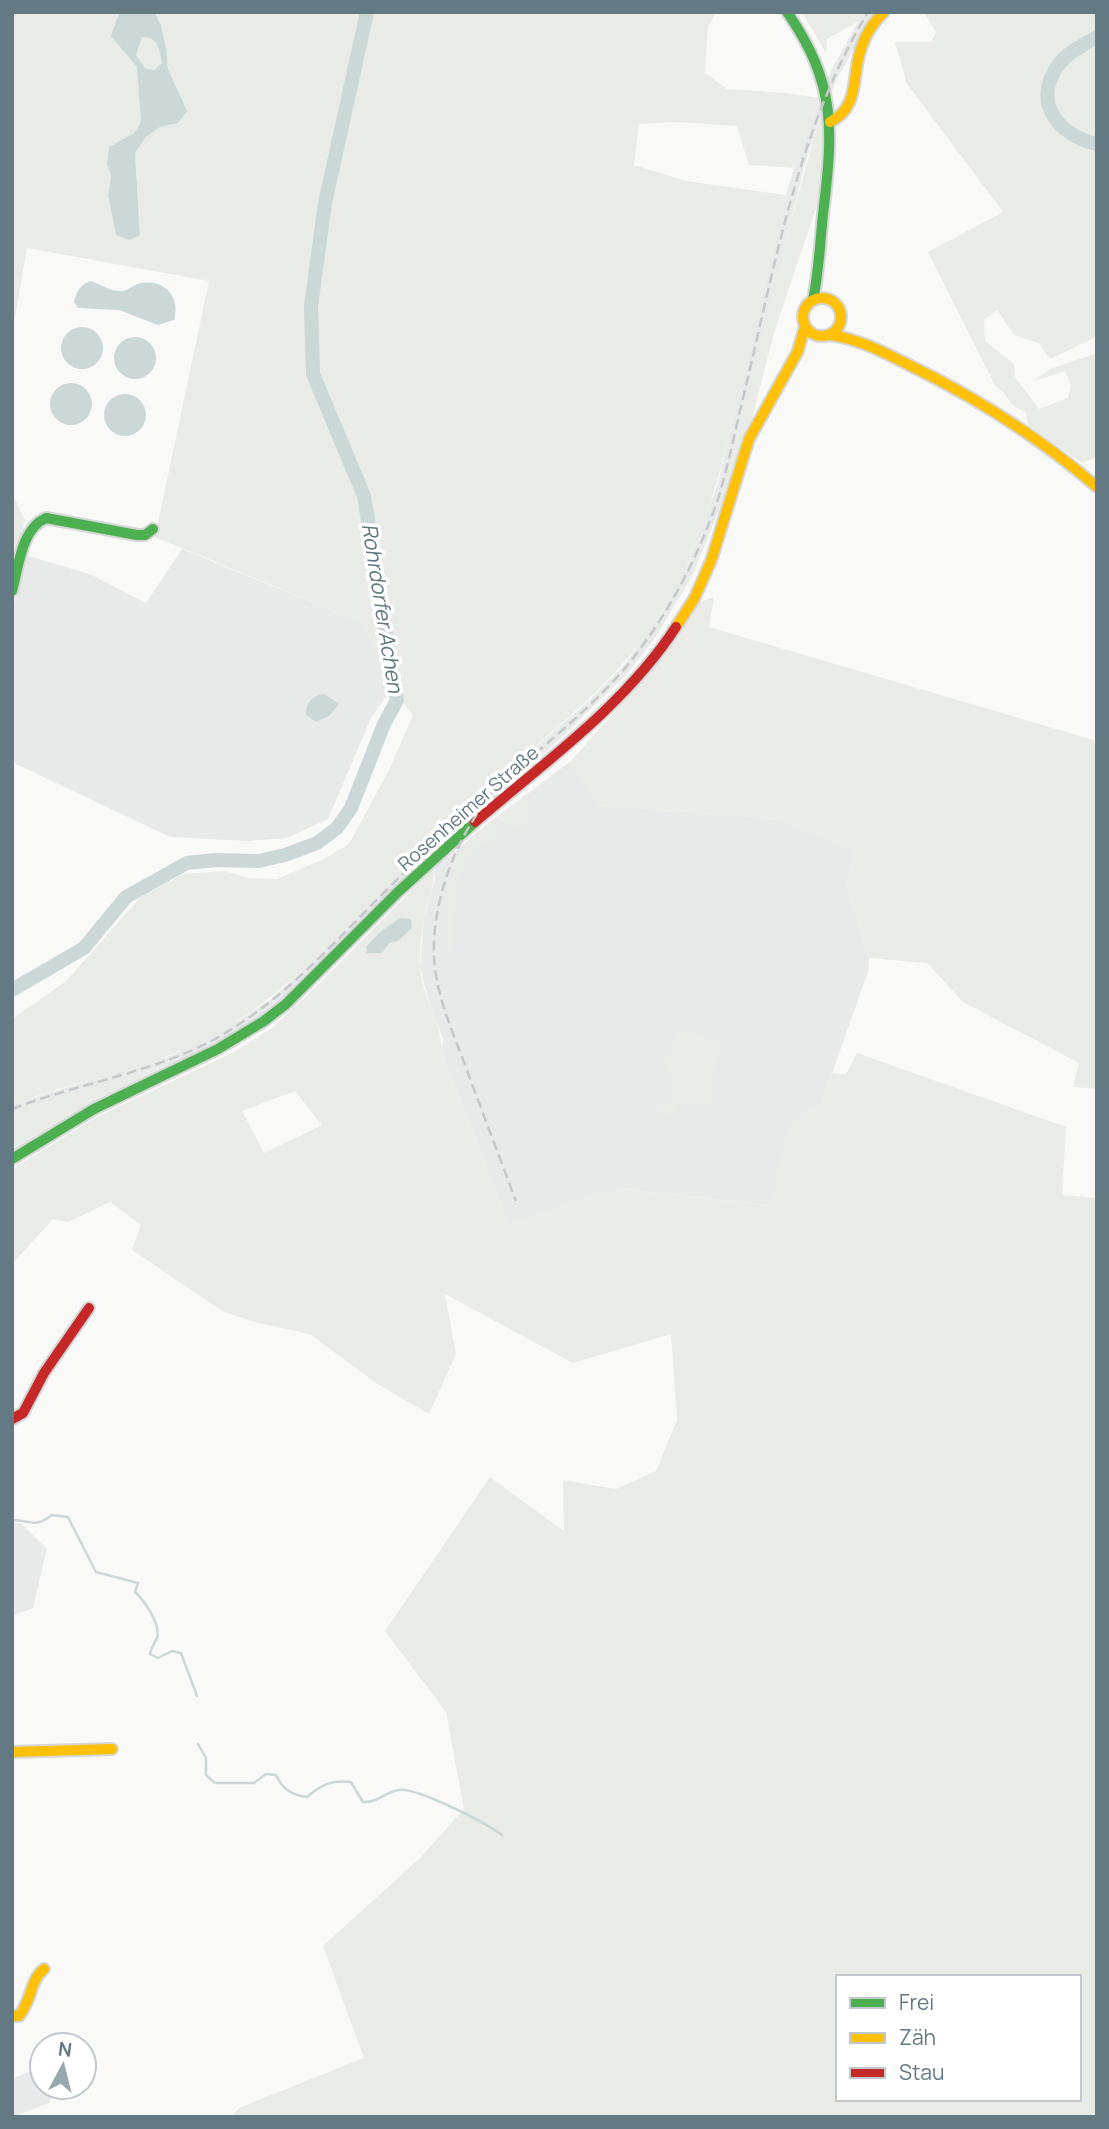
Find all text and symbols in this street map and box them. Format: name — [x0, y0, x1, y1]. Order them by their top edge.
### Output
water label: Rohrdorfer Achen — [356, 521, 410, 696]
street label: Rosenheimer Straße — [392, 740, 544, 876]
legend — [836, 1975, 1081, 2101]
text: Frei — [899, 1988, 934, 2016]
text: Zäh — [899, 2023, 936, 2051]
north arrow — [28, 2031, 98, 2101]
text: N — [57, 2035, 73, 2063]
text: Stau — [899, 2058, 945, 2086]

